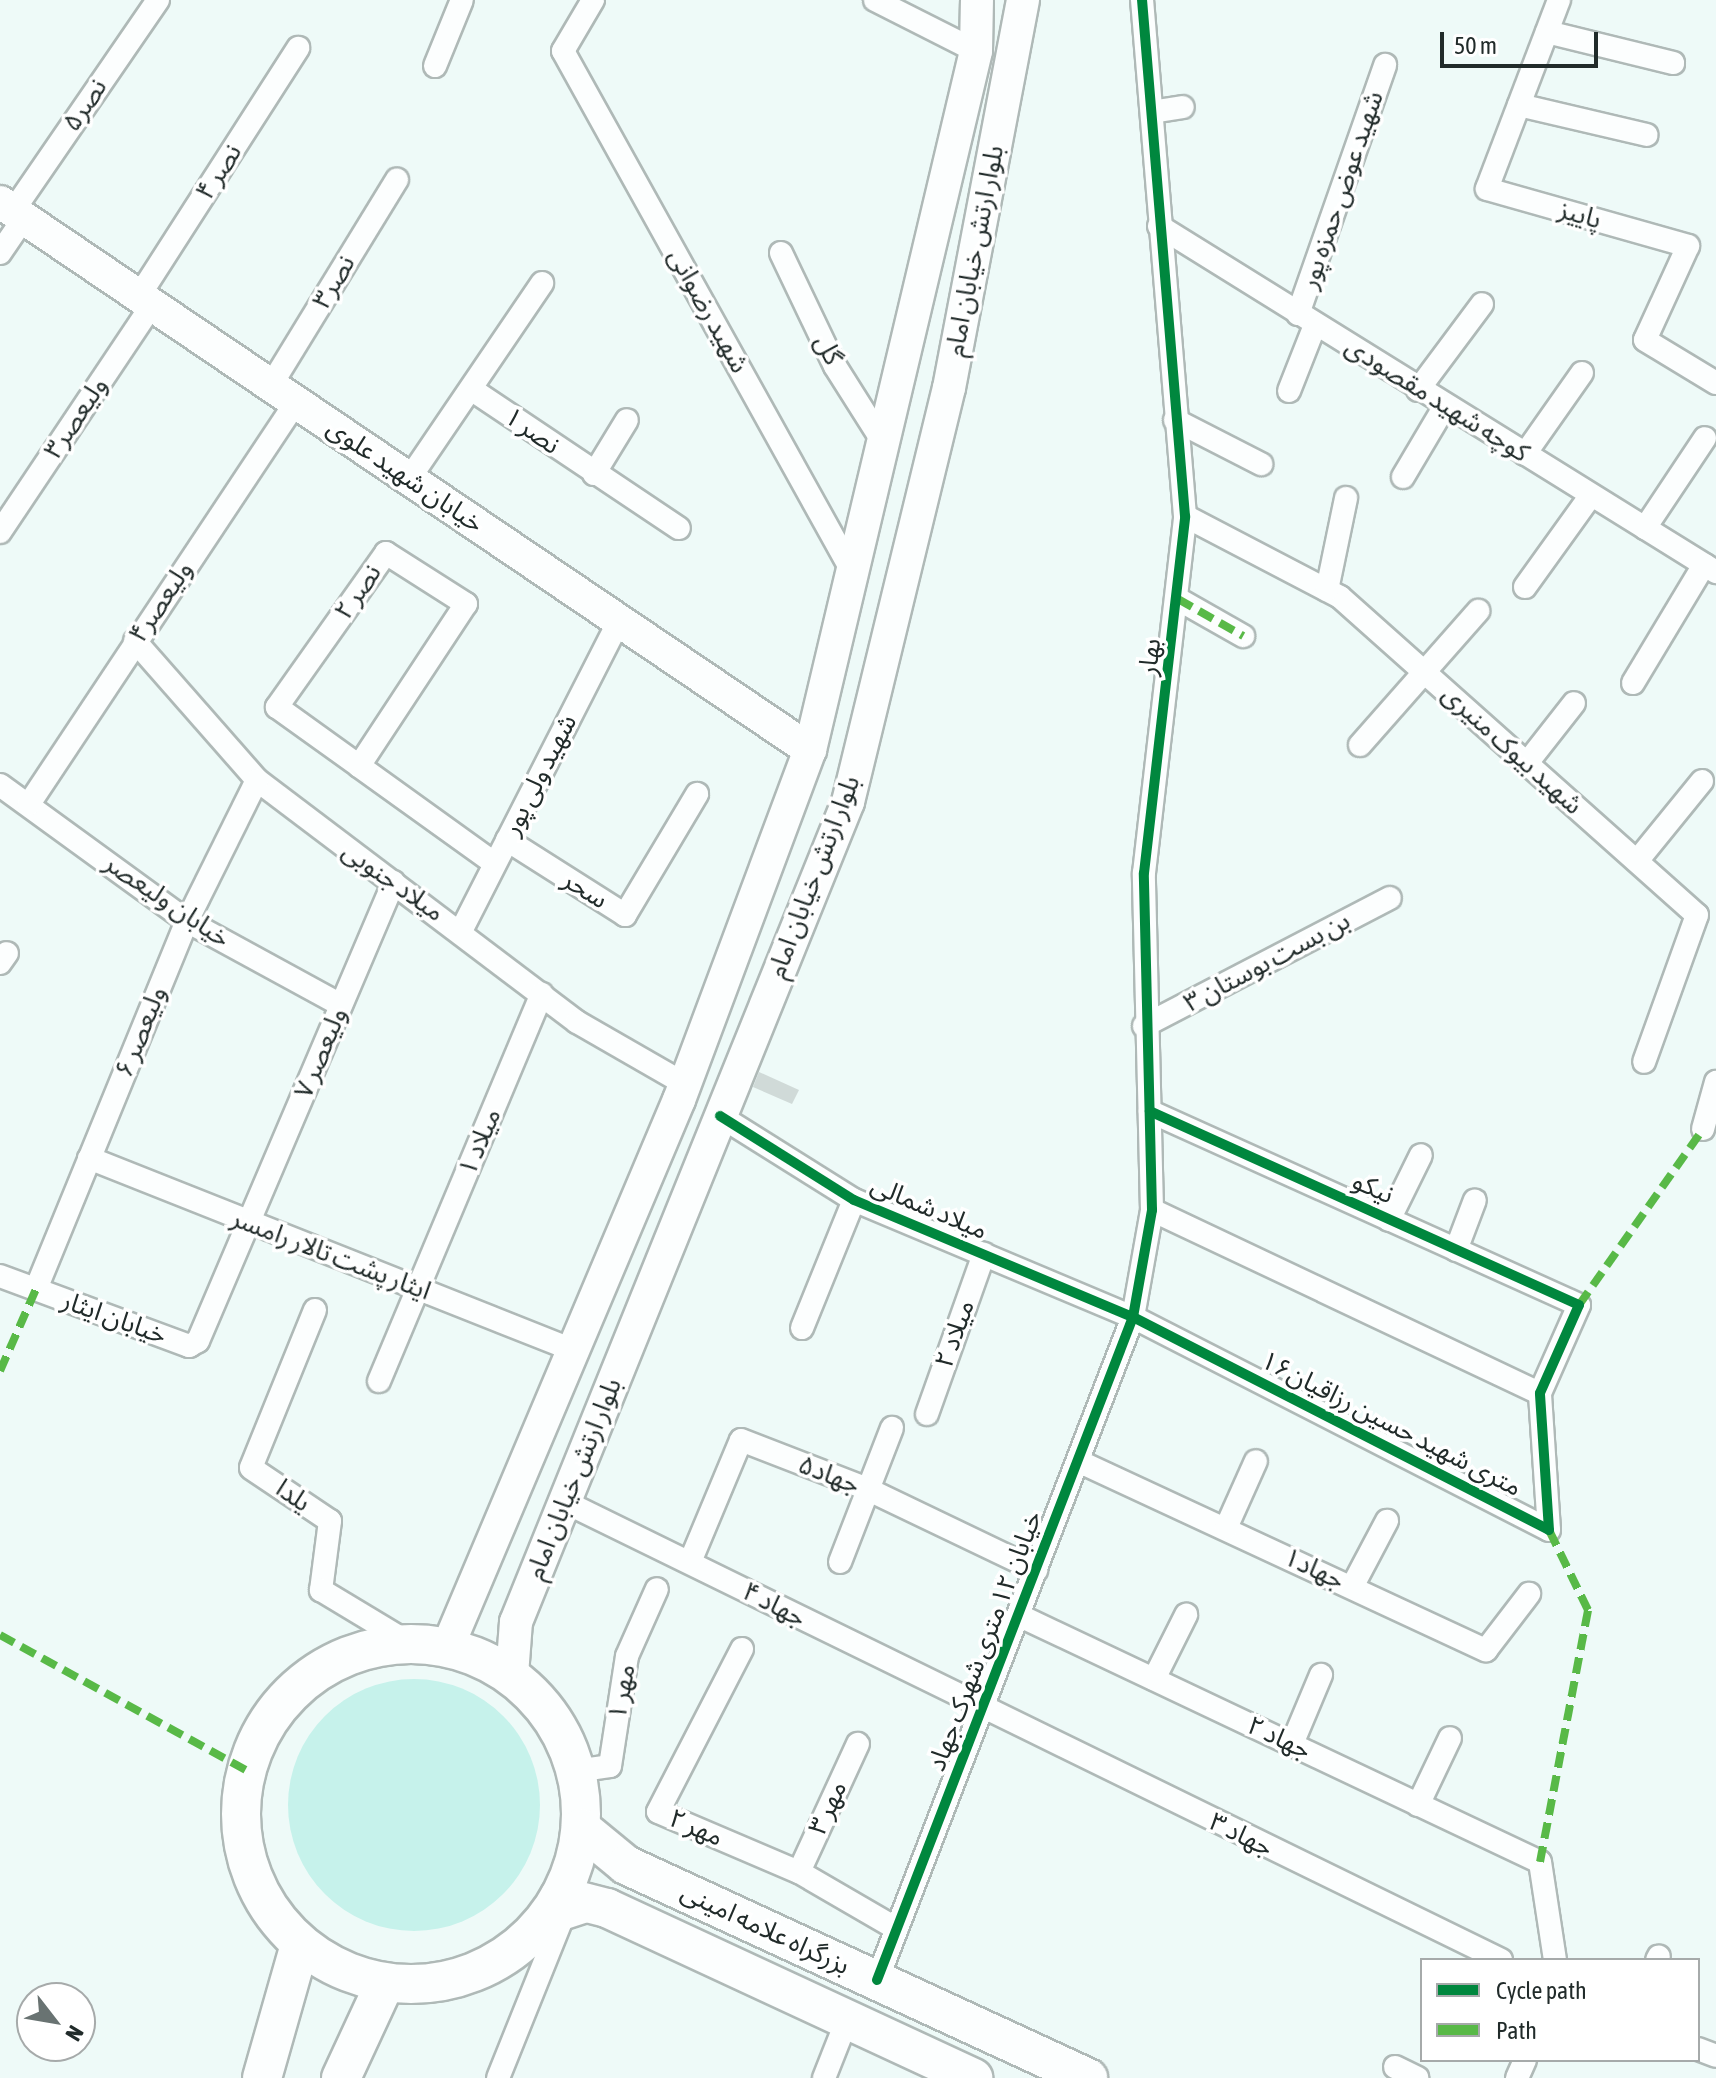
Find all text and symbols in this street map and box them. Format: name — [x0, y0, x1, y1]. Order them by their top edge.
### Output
scale bar — [1444, 16, 1602, 66]
text: 50 m — [1454, 32, 1497, 59]
street label: نصر۵ — [56, 73, 114, 137]
street label: شهید عوض حمزه پور — [1294, 87, 1390, 293]
street label: نصر ۴ — [189, 138, 249, 206]
street label: بلوار ارتش خیابان امام — [939, 143, 1011, 359]
street label: پاییز — [1555, 194, 1605, 236]
street label: شهید رضوانی — [661, 243, 755, 379]
street label: نصر۳ — [306, 250, 362, 314]
street label: گل — [807, 330, 849, 370]
street label: کوچه شهید مقصودی — [1339, 331, 1535, 469]
street label: ولیعصر۳ — [37, 371, 115, 465]
street label: نصر ۱ — [498, 401, 566, 461]
street label: خیابان شهید علوی — [321, 412, 489, 540]
street label: ولیعصر۴ — [122, 555, 200, 649]
street label: نصر ۲ — [328, 558, 388, 626]
street label: بهار — [1132, 637, 1168, 677]
street label: شهید بیوک منیری — [1435, 679, 1589, 821]
street label: شهید ولی پور — [496, 709, 584, 841]
street label: بلوار ارتش خیابان امام — [761, 771, 867, 983]
street label: میلاد جنوبی — [336, 836, 450, 928]
street label: خیابان ولیعصر — [98, 847, 236, 955]
street label: سحر — [557, 864, 613, 916]
street label: بن بست بوستان ۳ — [1179, 905, 1355, 1019]
street label: ولیعصر ۶ — [109, 982, 173, 1082]
street label: ولیعصر ۷ — [288, 1003, 354, 1103]
street label: میلاد ۱ — [452, 1104, 508, 1180]
street label: نیکو — [1347, 1165, 1399, 1211]
street label: میلاد شمالی — [866, 1169, 992, 1247]
street label: ایثار پشت تالار رامسر — [227, 1203, 435, 1307]
street label: خیابان ایثار — [57, 1285, 171, 1351]
street label: میلاد ۲ — [928, 1296, 982, 1372]
street label: ۱۶متری شهید حسین رزاقیان — [1255, 1345, 1527, 1503]
street label: بلوار ارتش خیابان امام — [519, 1374, 629, 1584]
street label: جهاد۵ — [794, 1449, 864, 1501]
street label: یلدا — [270, 1473, 316, 1519]
street label: خیابان ۱۲ متری شهرک جهاد — [921, 1506, 1049, 1776]
street label: جهاد۱ — [1279, 1541, 1349, 1597]
street label: جهاد ۴ — [737, 1576, 811, 1634]
street label: مهر ۱ — [602, 1662, 642, 1722]
street label: جهاد ۲ — [1242, 1710, 1316, 1766]
street label: مهر ۳ — [802, 1776, 854, 1840]
street label: مهر ۲ — [664, 1803, 728, 1853]
street label: جهاد ۳ — [1204, 1806, 1278, 1864]
street label: بزرگراه علامه امینی — [676, 1876, 854, 1982]
legend — [1420, 1958, 1700, 2062]
text: Cycle path — [1496, 1977, 1587, 2004]
north arrow — [16, 1982, 96, 2062]
text: Path — [1496, 2017, 1537, 2044]
text: N — [60, 2021, 89, 2046]

